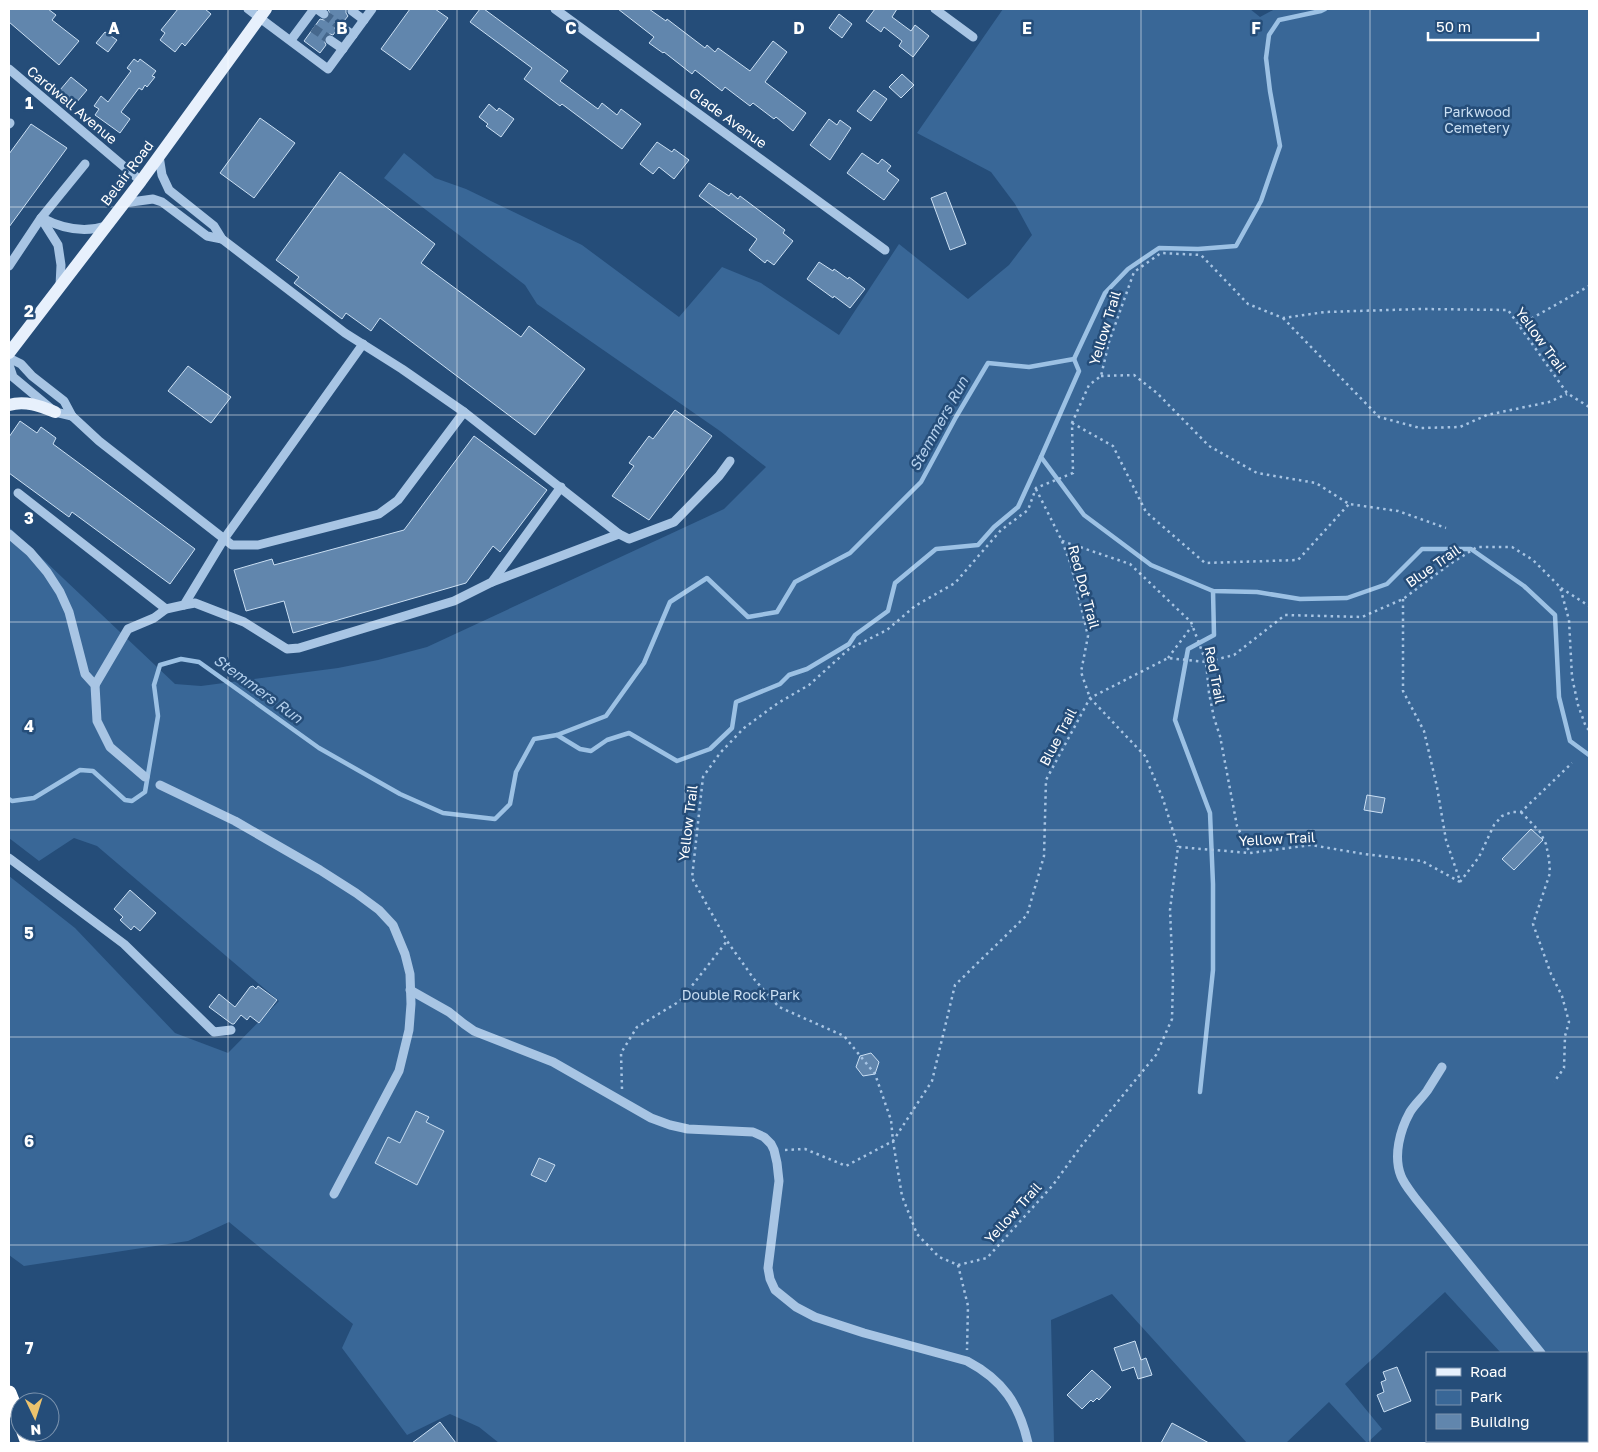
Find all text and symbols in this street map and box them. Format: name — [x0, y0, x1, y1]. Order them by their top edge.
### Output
scale bar — [1428, 10, 1538, 42]
text: 50 m — [1436, 17, 1471, 35]
text: A — [108, 18, 120, 38]
text: B — [336, 18, 348, 38]
text: C — [565, 18, 577, 38]
text: D — [793, 18, 805, 38]
text: E — [1022, 18, 1032, 38]
text: F — [1251, 18, 1261, 38]
street label: Cardwell Avenue — [24, 62, 121, 147]
street label: Glade Avenue — [686, 84, 770, 151]
text: 1 — [25, 93, 33, 113]
park label: Parkwood Cemetery — [1443, 103, 1511, 136]
street label: Belair Road — [97, 137, 157, 209]
street label: Yellow Trail — [1085, 289, 1124, 367]
text: 2 — [24, 301, 34, 321]
street label: Yellow Trail — [1512, 304, 1571, 376]
water label: Stemmers Run — [905, 373, 972, 474]
text: 3 — [24, 508, 34, 528]
street label: Blue Trail — [1402, 541, 1463, 591]
street label: Red Dot Trail — [1065, 543, 1104, 631]
street label: Red Trail — [1202, 645, 1229, 705]
water label: Stemmers Run — [211, 650, 307, 727]
street label: Blue Trail — [1035, 705, 1080, 768]
text: 4 — [24, 716, 34, 736]
street label: Yellow Trail — [674, 784, 701, 862]
street label: Yellow Trail — [1238, 828, 1316, 849]
text: 5 — [24, 923, 34, 943]
park label: Double Rock Park — [682, 986, 800, 1003]
text: 6 — [24, 1131, 34, 1151]
street label: Yellow Trail — [981, 1178, 1045, 1247]
text: 7 — [25, 1338, 34, 1358]
legend — [1426, 1352, 1588, 1442]
text: Road — [1470, 1362, 1507, 1380]
text: Park — [1470, 1387, 1503, 1405]
north arrow — [10, 1392, 60, 1442]
text: Building — [1470, 1412, 1530, 1430]
text: N — [30, 1422, 42, 1439]

